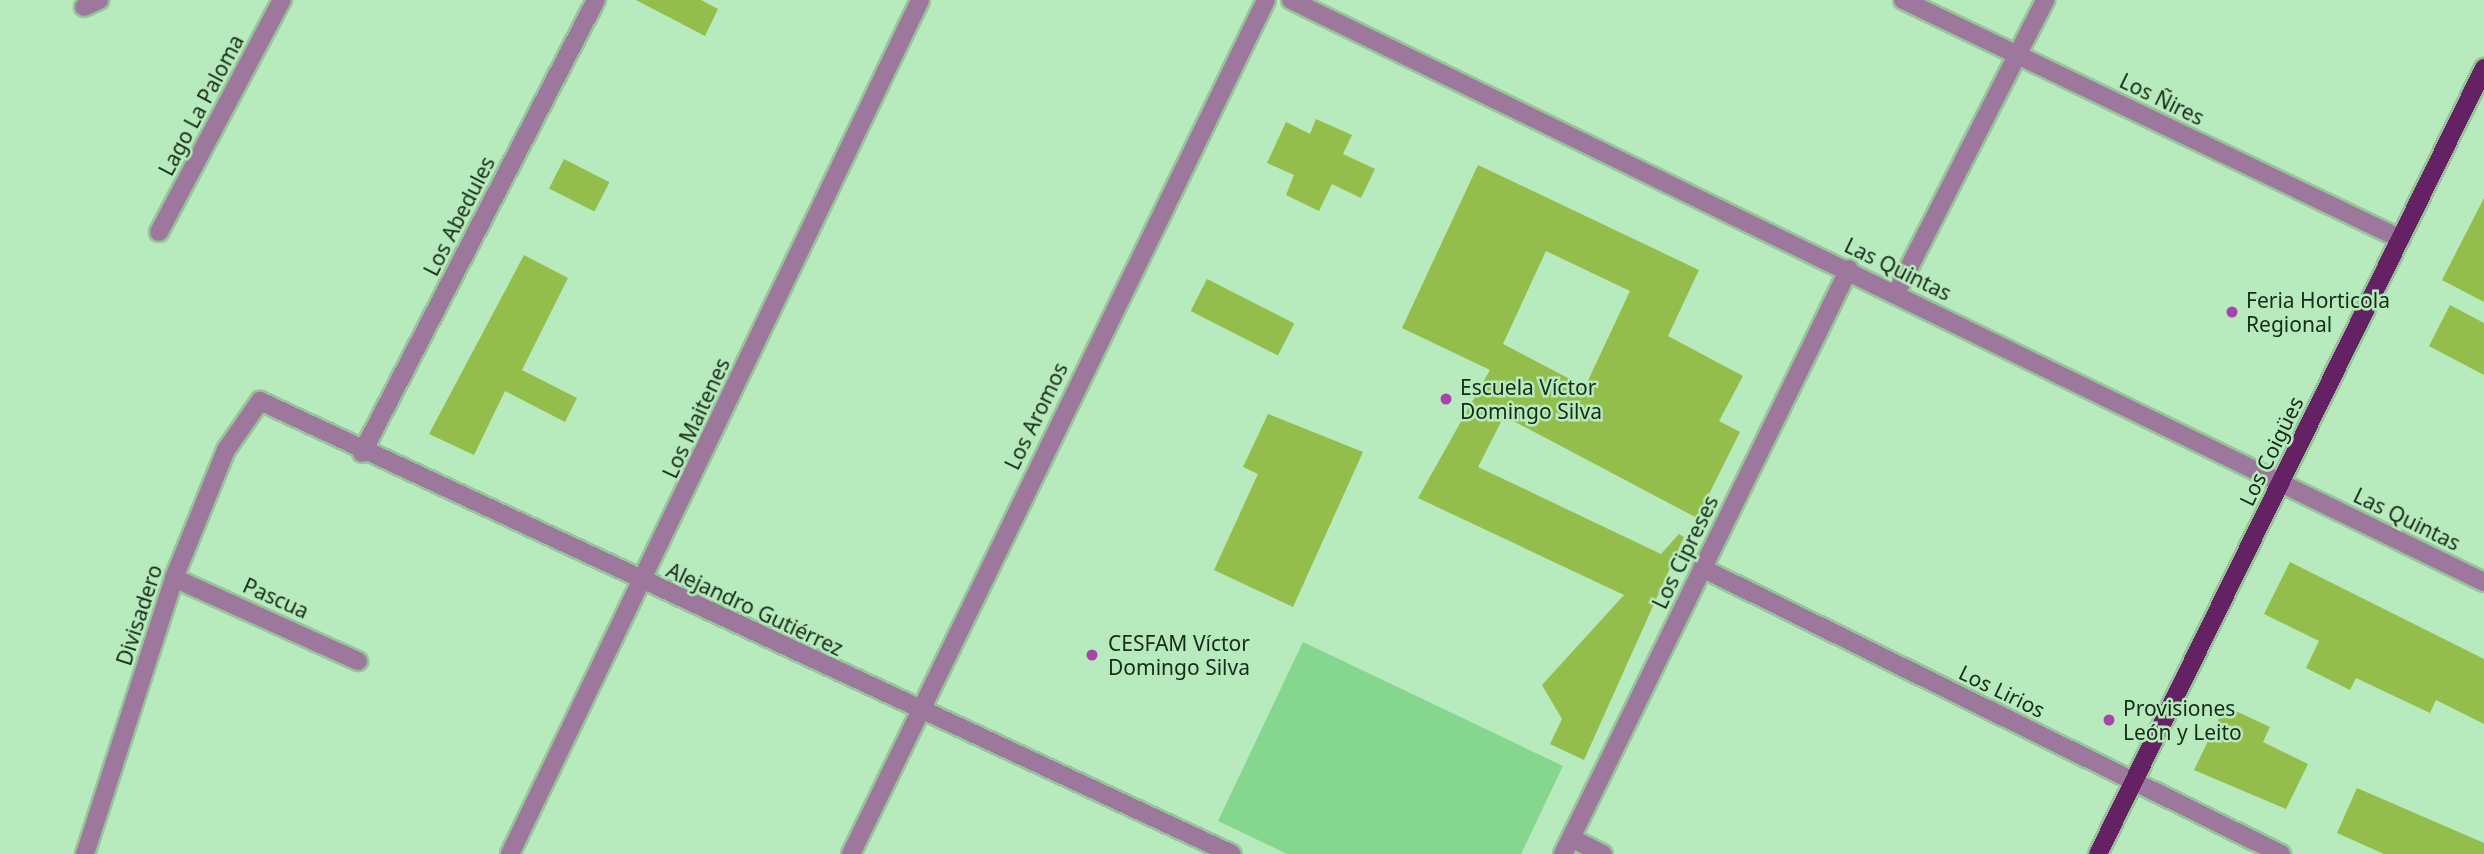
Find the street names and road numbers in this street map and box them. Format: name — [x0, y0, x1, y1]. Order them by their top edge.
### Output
street label: Lago La Paloma — [153, 30, 249, 180]
street label: Los Ñires — [2116, 68, 2208, 130]
street label: Los Abedules — [418, 152, 500, 280]
street label: Las Quintas — [1841, 232, 1955, 306]
street label: Los Maitenes — [657, 354, 735, 482]
street label: Los Aromos — [999, 358, 1073, 474]
street label: Los Coigües — [2234, 392, 2308, 510]
street label: Las Quintas — [2350, 482, 2464, 556]
street label: Los Cipreses — [1647, 491, 1723, 613]
street label: Alejandro Gutiérrez — [663, 557, 847, 661]
street label: Divisadero — [111, 561, 167, 669]
street label: Pascua — [239, 572, 313, 624]
street label: Los Lirios — [1955, 659, 2049, 723]

